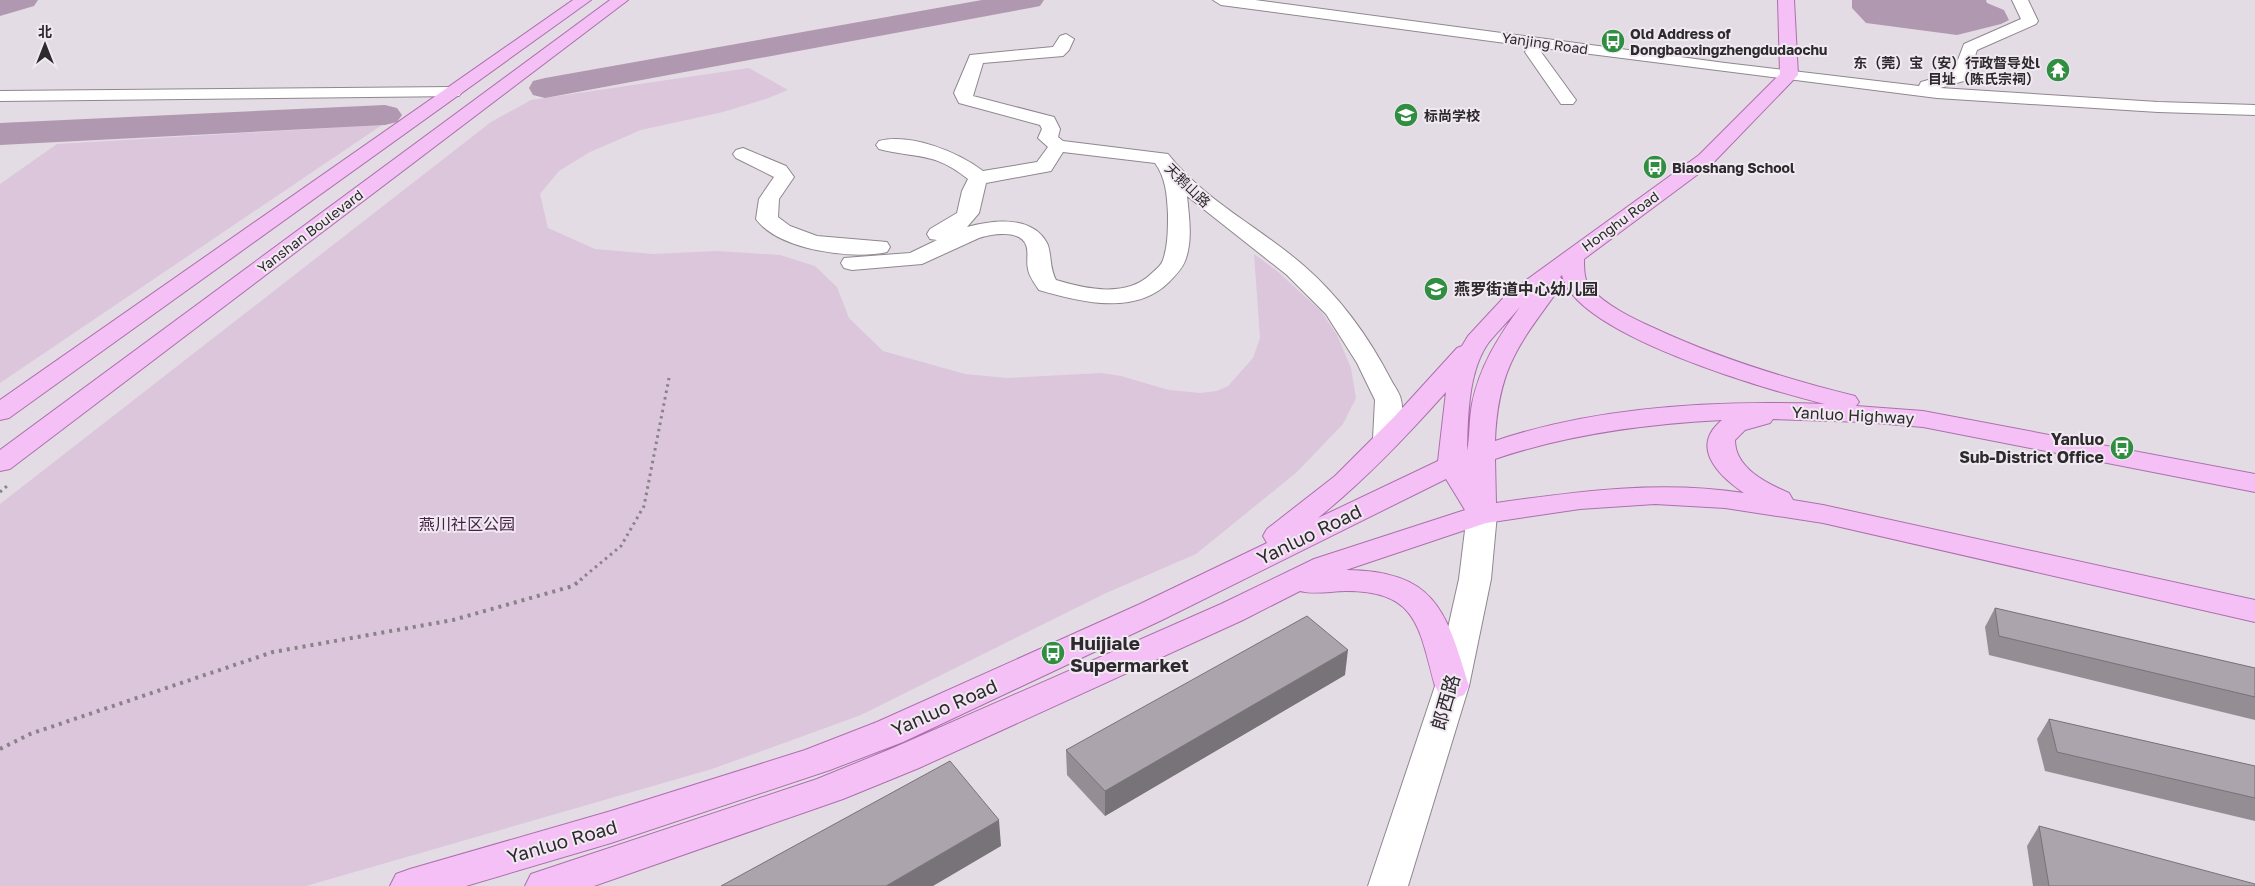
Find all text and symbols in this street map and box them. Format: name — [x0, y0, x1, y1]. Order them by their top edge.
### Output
north arrow — [20, 20, 70, 70]
text: 北 — [38, 23, 52, 40]
place label: Old Address of Dongbaoxingzhengdudaochu — [1630, 25, 1827, 58]
bus stop icon: Old Address of Dongbaoxingzhengdudaochu — [1600, 28, 1626, 54]
street label: Yanjing Road — [1501, 29, 1589, 57]
place label: 东（莞）宝（安）行政督导处l 目址（陈氏宗祠） — [1853, 54, 2040, 87]
temple icon: 东（莞）宝（安）行政督导处l 目址（陈氏宗祠） — [2045, 57, 2071, 83]
school or university icon: 标尚学校 — [1393, 102, 1419, 128]
place label: 标尚学校 — [1424, 107, 1480, 124]
bus stop icon: Biaoshang School — [1642, 154, 1668, 180]
street label: 天鹅山路 — [1162, 159, 1214, 211]
place label: Biaoshang School — [1672, 159, 1795, 176]
street label: Yanshan Boulevard — [254, 186, 366, 276]
street label: Honghu Road — [1578, 187, 1662, 255]
school or university icon: 燕罗街道中心幼儿园 — [1423, 276, 1449, 302]
place label: 燕罗街道中心幼儿园 — [1454, 279, 1598, 299]
street label: Yanluo Highway — [1791, 402, 1915, 428]
place label: Yanluo Sub-District Office — [1959, 429, 2104, 467]
bus stop icon: Yanluo Sub-District Office — [2109, 435, 2135, 461]
street label: Yanluo Road — [1253, 499, 1365, 569]
park label: 燕川社区公园 — [419, 514, 515, 534]
place label: Huijiale Supermarket — [1070, 631, 1189, 676]
bus stop icon: Huijiale Supermarket — [1040, 640, 1066, 666]
street label: 郎西路 — [1426, 671, 1464, 733]
street label: Yanluo Road — [888, 673, 1000, 741]
street label: Yanluo Road — [504, 814, 620, 868]

